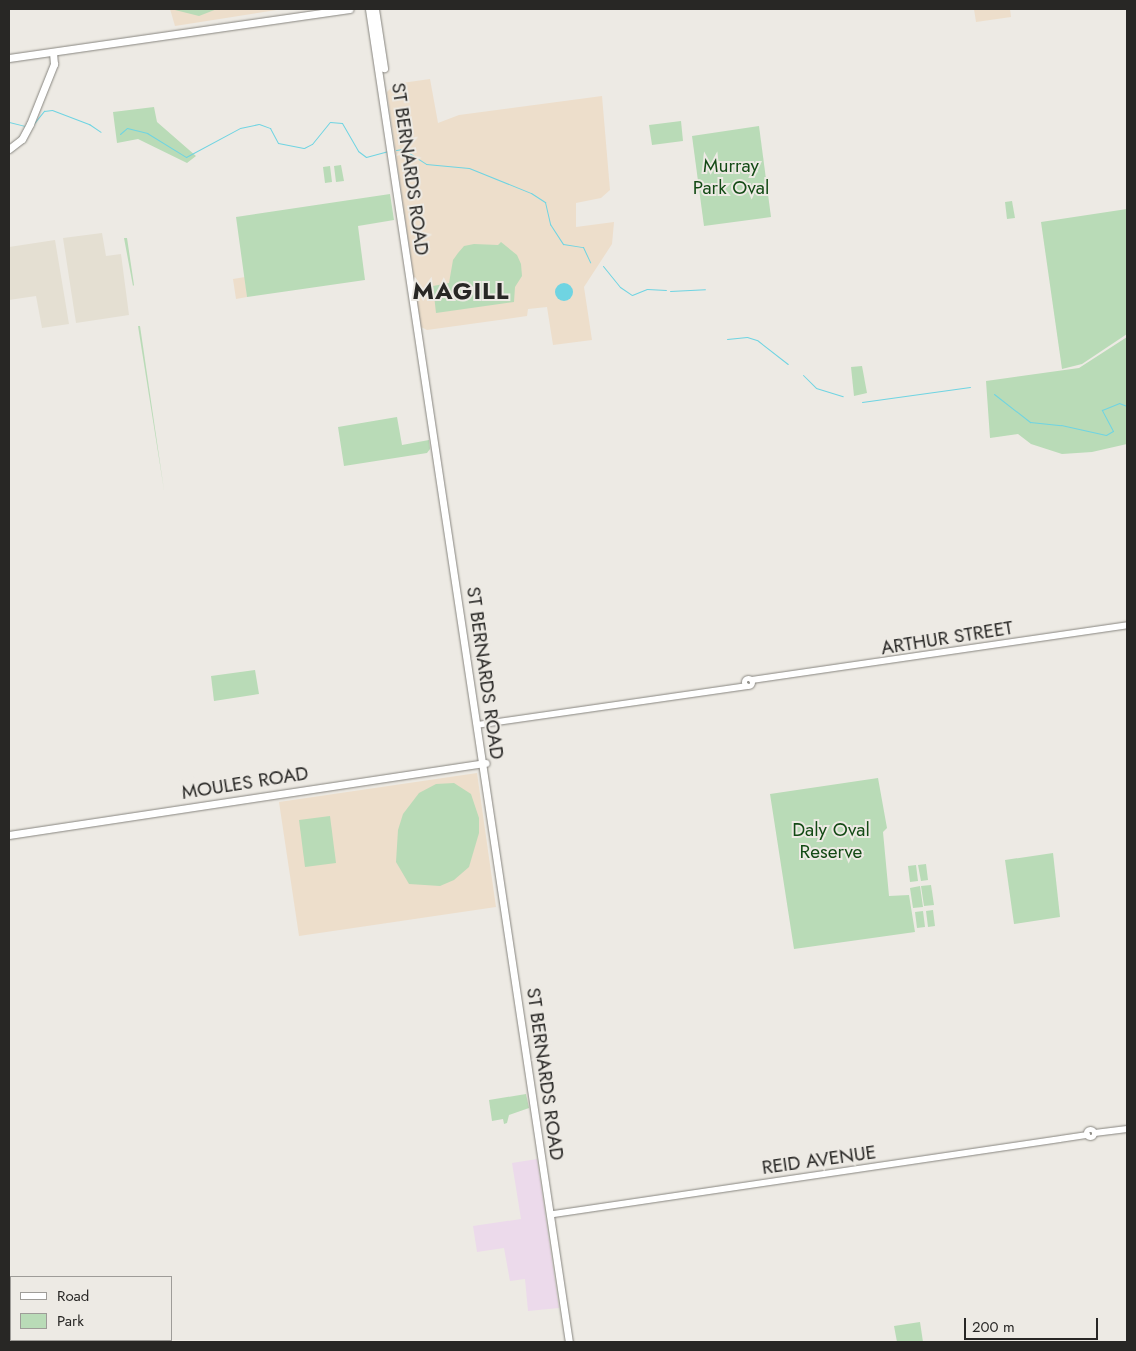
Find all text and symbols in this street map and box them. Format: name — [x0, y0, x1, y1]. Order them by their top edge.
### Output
street label: ST BERNARDS ROAD — [387, 81, 433, 257]
park label: Murray Park Oval — [693, 155, 769, 199]
district label: MAGILL — [412, 277, 510, 305]
street label: ST BERNARDS ROAD — [462, 585, 508, 761]
street label: ARTHUR STREET — [879, 616, 1015, 660]
street label: MOULES ROAD — [180, 762, 310, 804]
park label: Daly Oval Reserve — [792, 819, 870, 863]
street label: ST BERNARDS ROAD — [522, 986, 568, 1162]
street label: REID AVENUE — [760, 1141, 878, 1179]
legend — [10, 1276, 172, 1341]
text: Road — [57, 1285, 89, 1307]
scale bar — [966, 1308, 1100, 1340]
text: Park — [57, 1310, 84, 1332]
text: 200 m — [972, 1316, 1015, 1338]

